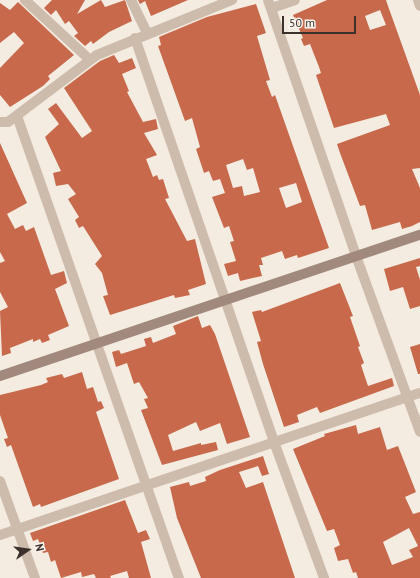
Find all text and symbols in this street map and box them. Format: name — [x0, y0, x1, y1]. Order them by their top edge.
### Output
scale bar — [284, 8, 358, 34]
text: 50 m — [289, 15, 315, 30]
north arrow — [8, 530, 48, 570]
text: N — [32, 542, 47, 552]

